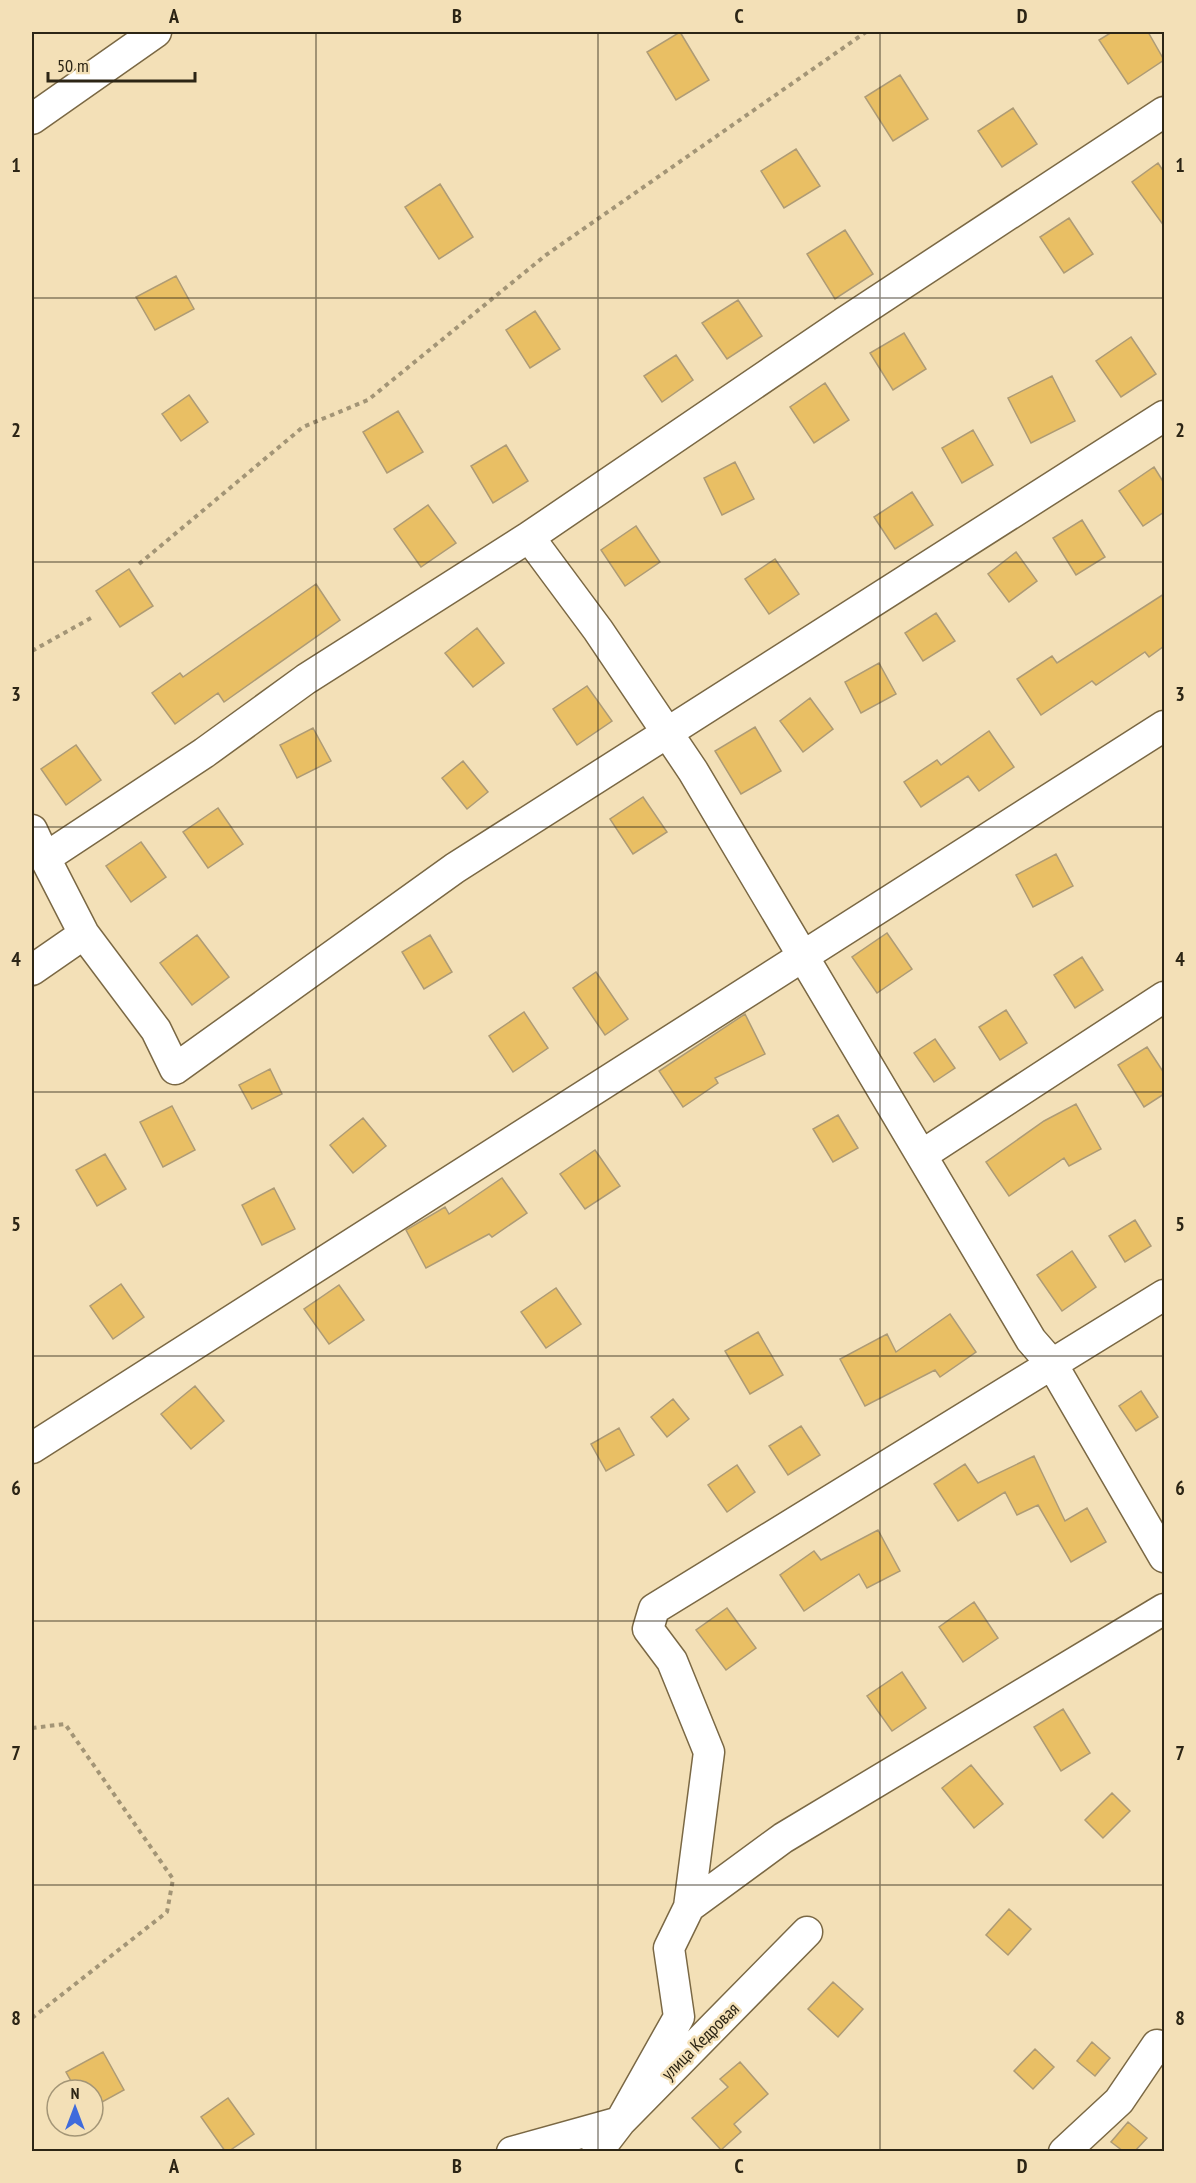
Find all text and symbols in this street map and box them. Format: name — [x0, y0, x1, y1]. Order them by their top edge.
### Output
text: A — [168, 3, 180, 29]
text: B — [452, 3, 462, 29]
text: C — [734, 3, 744, 29]
text: D — [1017, 3, 1028, 29]
scale bar — [48, 45, 195, 83]
text: 50 m — [57, 54, 89, 77]
text: 1 — [11, 152, 21, 178]
text: 1 — [1175, 152, 1185, 178]
text: 2 — [11, 417, 21, 443]
text: 2 — [1175, 417, 1185, 443]
text: 3 — [11, 681, 21, 707]
text: 3 — [1175, 681, 1185, 707]
text: 4 — [11, 946, 21, 972]
text: 4 — [1175, 946, 1185, 972]
text: 5 — [11, 1211, 21, 1237]
text: 5 — [1175, 1211, 1185, 1237]
text: 6 — [11, 1475, 21, 1501]
text: 6 — [1175, 1475, 1185, 1501]
text: 7 — [11, 1740, 21, 1766]
text: 7 — [1175, 1740, 1185, 1766]
street label: улица Кедровая — [656, 1997, 744, 2085]
text: 8 — [11, 2005, 21, 2031]
text: 8 — [1175, 2005, 1185, 2031]
north arrow — [45, 2078, 105, 2138]
text: N — [71, 2083, 79, 2103]
text: A — [168, 2153, 180, 2179]
text: B — [452, 2153, 462, 2179]
text: C — [734, 2153, 744, 2179]
text: D — [1017, 2153, 1028, 2179]

